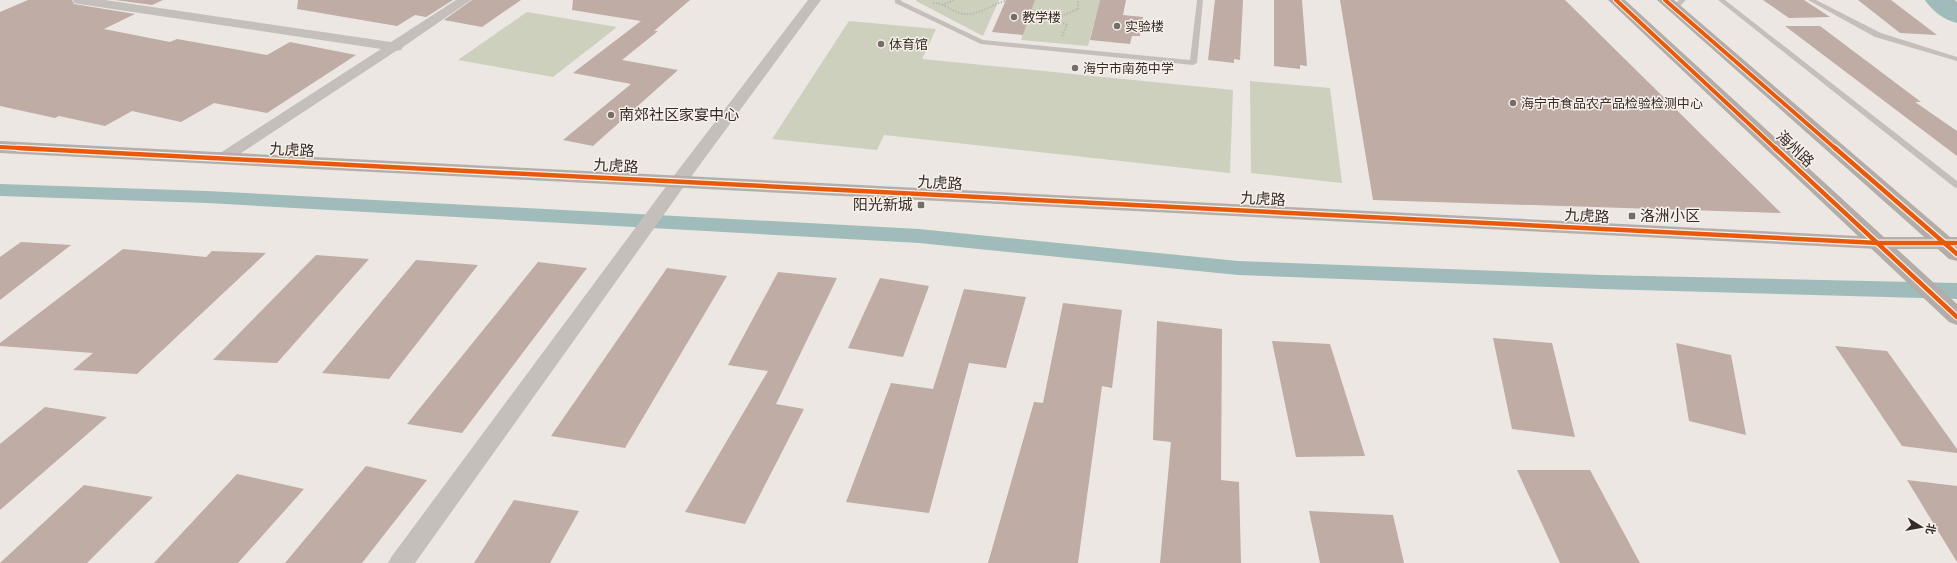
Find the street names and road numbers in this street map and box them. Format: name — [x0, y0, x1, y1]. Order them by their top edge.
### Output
street label: 海州路 — [1772, 127, 1818, 171]
street label: 九虎路 — [269, 140, 315, 160]
street label: 九虎路 — [593, 156, 639, 176]
street label: 九虎路 — [917, 173, 963, 193]
street label: 九虎路 — [1240, 189, 1286, 209]
street label: 九虎路 — [1564, 206, 1610, 226]

